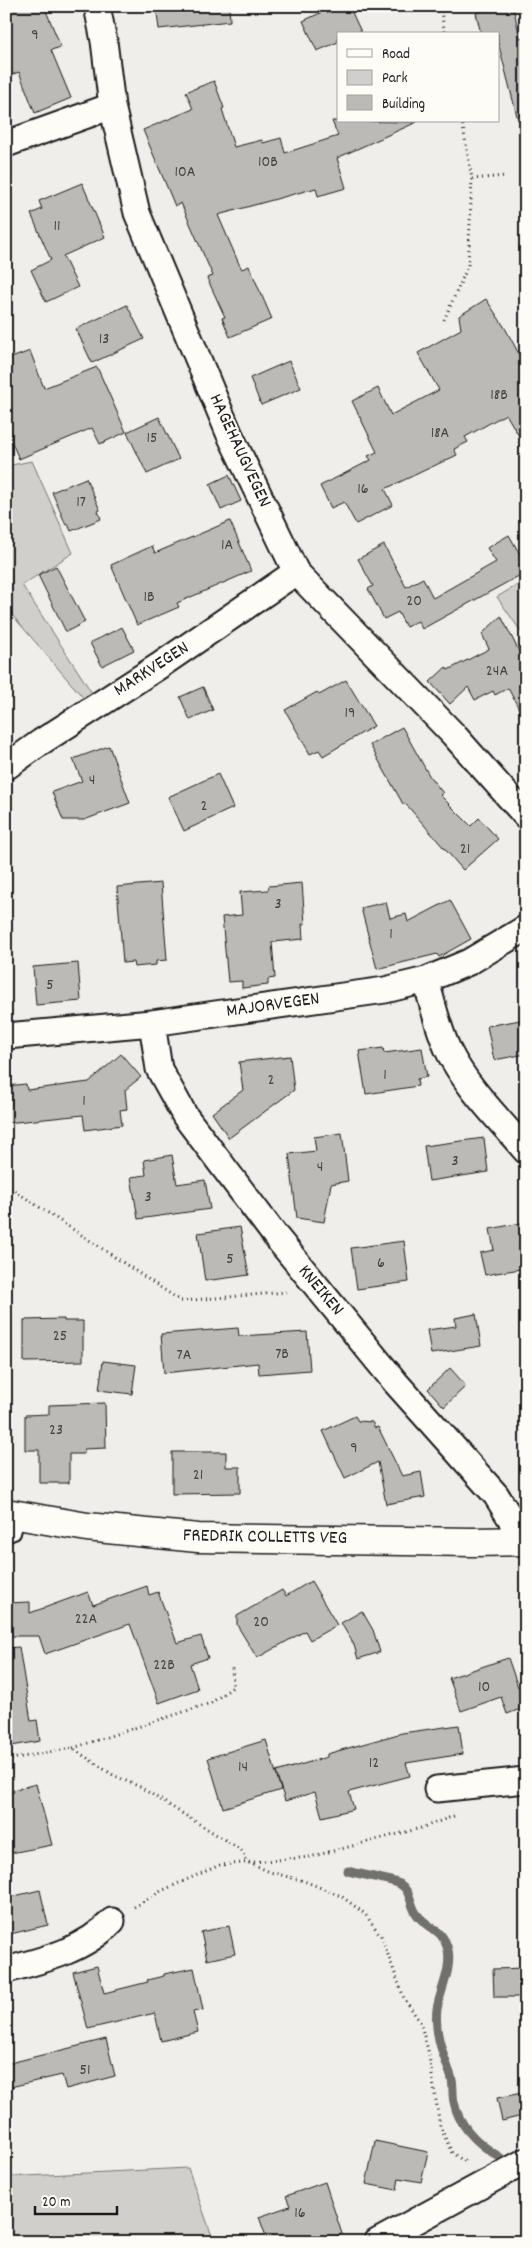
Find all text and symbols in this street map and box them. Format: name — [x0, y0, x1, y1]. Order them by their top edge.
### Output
house number: 9 — [31, 24, 39, 47]
legend — [337, 32, 500, 122]
text: Road — [382, 44, 410, 66]
text: Park — [382, 68, 408, 90]
text: Building — [382, 94, 425, 116]
house number: 10B — [258, 151, 278, 174]
house number: 10A — [175, 161, 196, 184]
house number: 11 — [53, 215, 61, 238]
house number: 13 — [99, 328, 109, 351]
house number: 18B — [490, 384, 508, 407]
street label: HAGEHAUGVEGEN — [201, 390, 277, 512]
house number: 18A — [431, 422, 450, 445]
house number: 15 — [147, 427, 157, 450]
house number: 16 — [357, 478, 369, 501]
house number: 17 — [76, 491, 86, 514]
house number: 1A — [221, 534, 233, 557]
house number: 1B — [143, 586, 155, 609]
house number: 20 — [406, 590, 422, 613]
street label: MARKVEGEN — [109, 636, 195, 704]
house number: 24A — [486, 660, 508, 683]
house number: 19 — [345, 702, 355, 725]
house number: 4 — [89, 769, 95, 792]
house number: 2 — [201, 795, 208, 818]
house number: 21 — [460, 838, 470, 861]
house number: 3 — [274, 893, 282, 916]
house number: 1 — [389, 923, 393, 946]
house number: 5 — [46, 974, 54, 997]
street label: MAJORVEGEN — [225, 986, 321, 1026]
house number: 1 — [383, 1064, 387, 1087]
house number: 2 — [268, 1069, 275, 1092]
house number: 1 — [82, 1090, 86, 1113]
house number: 3 — [451, 1150, 459, 1173]
house number: 4 — [317, 1156, 323, 1179]
house number: 3 — [144, 1186, 152, 1209]
house number: 5 — [226, 1248, 234, 1271]
house number: 6 — [377, 1252, 385, 1275]
street label: KNEIKEN — [291, 1260, 349, 1322]
house number: 25 — [53, 1325, 67, 1348]
house number: 7B — [275, 1343, 289, 1366]
house number: 7A — [177, 1344, 192, 1367]
house number: 23 — [49, 1419, 63, 1442]
house number: 9 — [350, 1437, 358, 1460]
house number: 21 — [193, 1464, 203, 1487]
street label: FREDRIK COLLETTS VEG — [183, 1523, 347, 1553]
house number: 22A — [75, 1608, 98, 1631]
house number: 20 — [253, 1611, 269, 1634]
house number: 22B — [153, 1654, 175, 1677]
house number: 10 — [478, 1676, 490, 1699]
house number: 12 — [369, 1752, 379, 1775]
house number: 14 — [238, 1756, 248, 1779]
house number: 51 — [80, 2059, 90, 2082]
scale bar — [35, 2183, 118, 2215]
text: 20 m — [42, 2192, 70, 2214]
house number: 16 — [294, 2202, 306, 2225]

